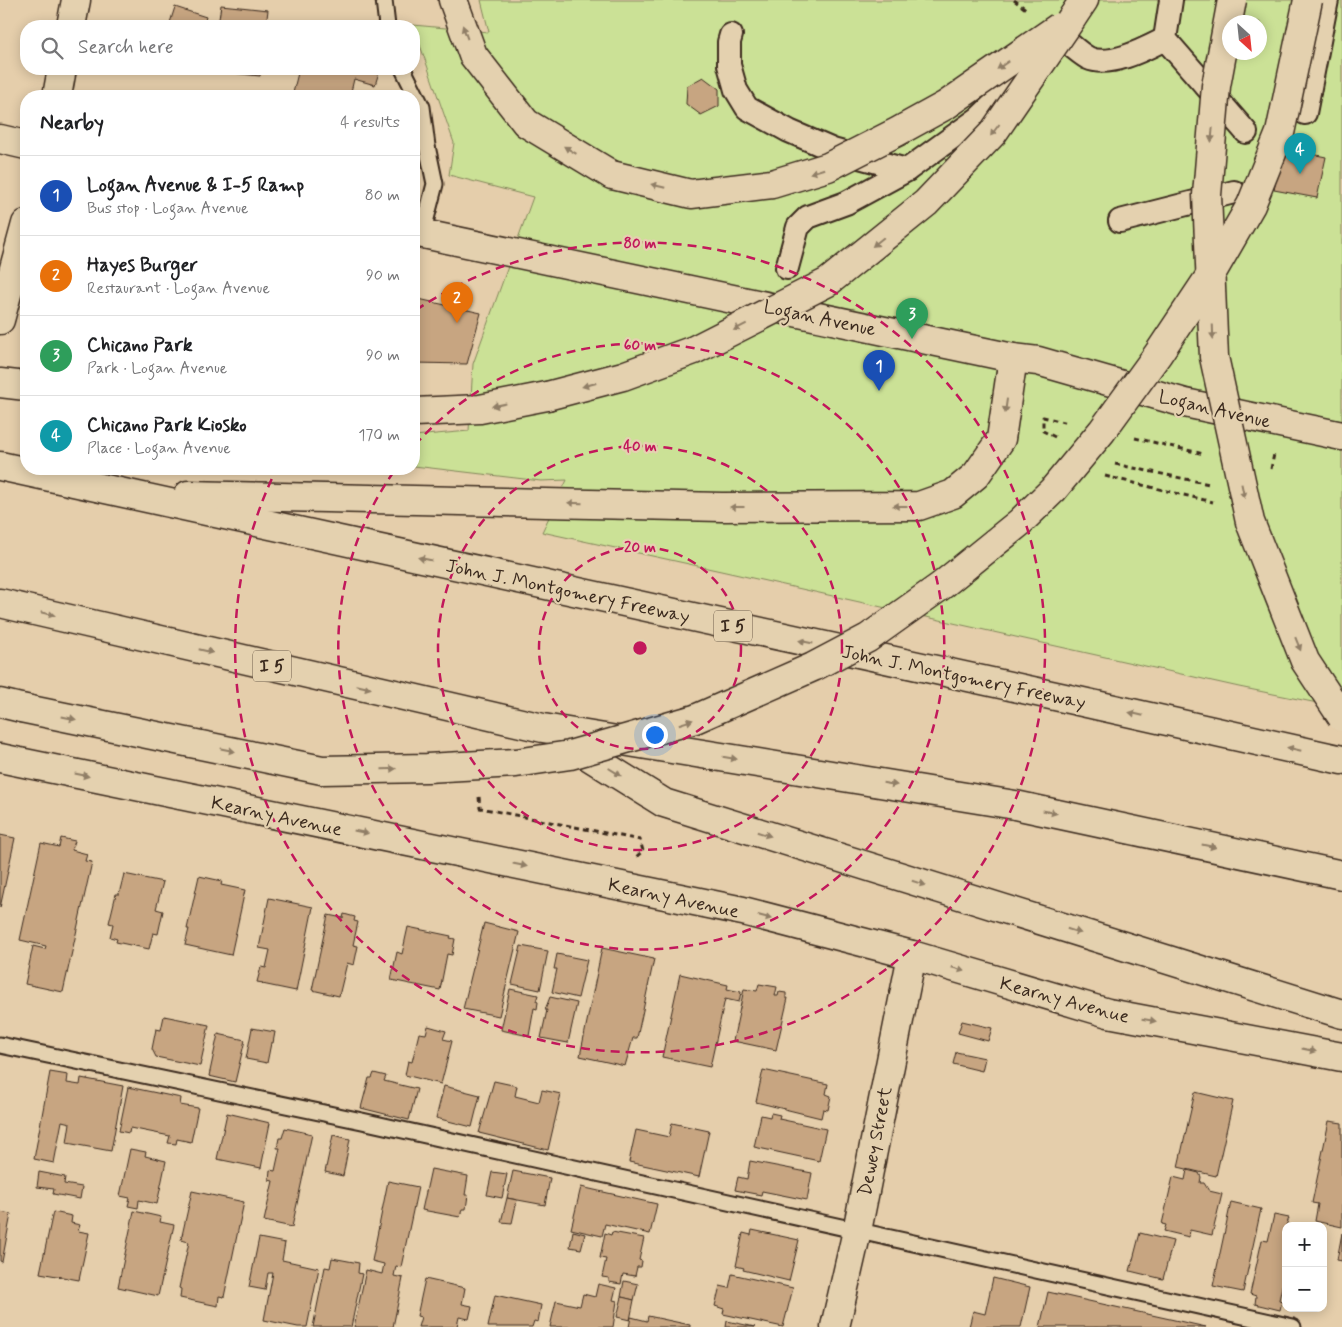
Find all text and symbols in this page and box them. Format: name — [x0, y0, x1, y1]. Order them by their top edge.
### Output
north arrow — [1222, 15, 1267, 60]
search box — [20, 20, 420, 75]
one-way arrow — [461, 24, 468, 39]
icon: search — [38, 34, 66, 62]
text: Search here — [78, 35, 174, 60]
one-way arrow — [997, 60, 1010, 70]
text: Nearby — [40, 109, 104, 137]
text: 4 results — [340, 112, 400, 133]
one-way arrow — [989, 123, 1000, 136]
one-way arrow — [1207, 127, 1215, 143]
pin: 4 — [1284, 133, 1316, 174]
one-way arrow — [564, 145, 577, 154]
one-way arrow — [809, 167, 824, 175]
text: Logan Avenue & I-5 Ramp — [87, 173, 304, 198]
one-way arrow — [650, 182, 665, 190]
text: 1 — [52, 185, 60, 206]
text: 80 m — [365, 185, 400, 206]
text: Bus stop · Logan Avenue — [87, 198, 249, 219]
text: 80 m — [623, 234, 657, 254]
one-way arrow — [871, 237, 885, 247]
text: Hayes Burger — [87, 253, 198, 278]
text: 2 — [52, 265, 60, 286]
text: 90 m — [366, 265, 400, 286]
text: Restaurant · Logan Avenue — [87, 278, 270, 299]
pin: 2 — [441, 282, 473, 323]
street label: Logan Avenue — [761, 294, 878, 346]
pin: 3 — [896, 298, 928, 339]
one-way arrow — [733, 323, 747, 331]
one-way arrow — [1209, 324, 1217, 340]
text: Chicano Park — [87, 333, 193, 358]
text: 60 m — [624, 336, 656, 356]
text: 3 — [52, 345, 60, 366]
text: 90 m — [366, 345, 400, 366]
pin: 1 — [863, 350, 895, 391]
text: Park · Logan Avenue — [87, 358, 227, 379]
one-way arrow — [582, 381, 597, 389]
street label: Logan Avenue — [1155, 384, 1273, 437]
one-way arrow — [1002, 398, 1010, 414]
one-way arrow — [491, 402, 507, 410]
text: Chicano Park Kiosko — [87, 413, 246, 438]
text: 4 — [51, 425, 61, 446]
text: 170 m — [358, 425, 400, 446]
text: 40 m — [623, 437, 657, 457]
text: Place · Logan Avenue — [87, 438, 231, 459]
one-way arrow — [1239, 483, 1247, 499]
one-way arrow — [566, 499, 582, 507]
one-way arrow — [891, 502, 907, 510]
one-way arrow — [729, 503, 745, 511]
text: 20 m — [624, 538, 656, 558]
street label: John J. Montgomery Freeway — [443, 553, 692, 631]
one-way arrow — [417, 555, 433, 563]
one-way arrow — [40, 610, 55, 618]
road number: I 5 — [714, 610, 752, 642]
one-way arrow — [1295, 636, 1303, 651]
one-way arrow — [799, 638, 814, 646]
centre of rings — [631, 639, 649, 657]
street label: John J. Montgomery Freeway — [839, 639, 1088, 717]
one-way arrow — [198, 647, 213, 655]
road number: I 5 — [253, 650, 291, 681]
one-way arrow — [357, 683, 372, 691]
one-way arrow — [1128, 710, 1143, 718]
one-way arrow — [61, 714, 77, 722]
one-way arrow — [678, 717, 693, 725]
your location — [642, 722, 668, 748]
one-way arrow — [1287, 745, 1302, 753]
one-way arrow — [221, 747, 237, 755]
one-way arrow — [722, 755, 738, 763]
one-way arrow — [381, 765, 397, 773]
one-way arrow — [608, 768, 621, 777]
one-way arrow — [74, 771, 90, 779]
one-way arrow — [883, 781, 899, 789]
street label: Kearny Avenue — [209, 790, 344, 844]
one-way arrow — [1043, 808, 1058, 816]
one-way arrow — [354, 829, 370, 837]
one-way arrow — [756, 831, 771, 839]
one-way arrow — [1202, 842, 1217, 850]
one-way arrow — [513, 861, 528, 869]
street label: Kearny Avenue — [606, 872, 741, 926]
one-way arrow — [911, 879, 926, 887]
one-way arrow — [757, 913, 772, 921]
one-way arrow — [1067, 928, 1082, 936]
one-way arrow — [951, 965, 966, 973]
street label: Kearny Avenue — [997, 971, 1132, 1031]
one-way arrow — [1141, 1017, 1157, 1025]
one-way arrow — [1301, 1046, 1316, 1054]
street label: Dewey Street — [853, 1085, 898, 1198]
map controls — [1282, 1222, 1327, 1312]
button: + — [1282, 1222, 1327, 1267]
button: − — [1282, 1267, 1327, 1312]

